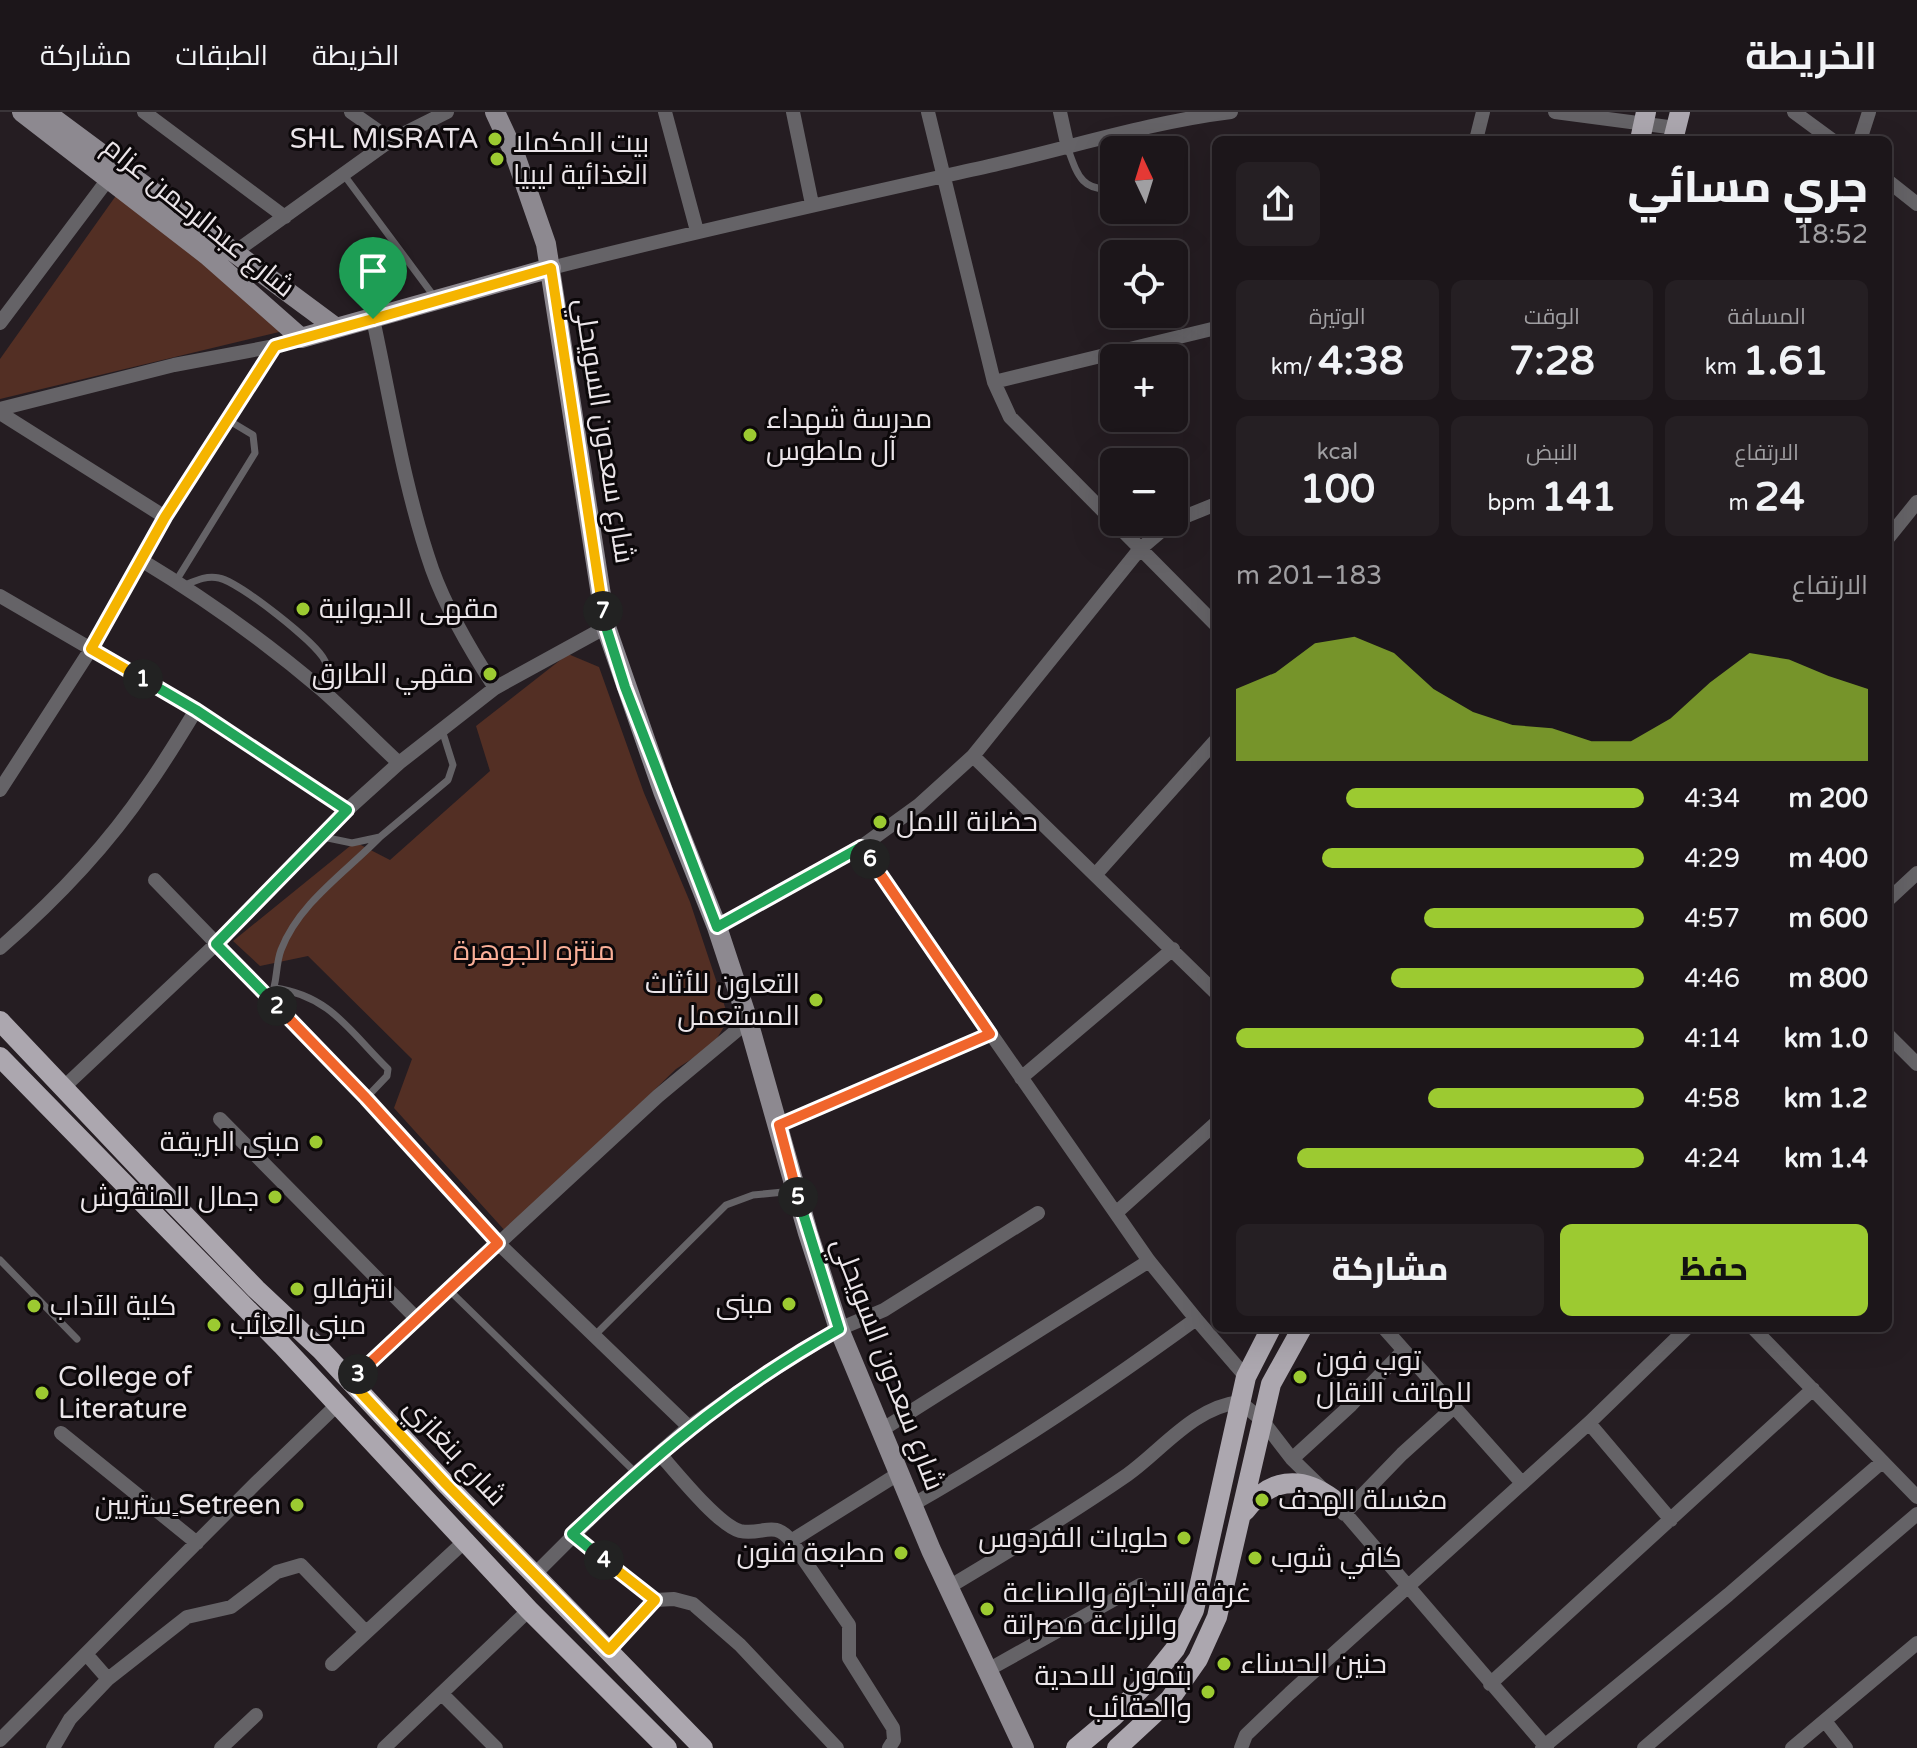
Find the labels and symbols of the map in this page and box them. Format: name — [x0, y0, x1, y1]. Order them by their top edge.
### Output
place label: SHL MISRATA — [290, 122, 479, 156]
place label: بيت المكملا الغذائية ليبيا — [513, 126, 649, 192]
street label: شارع عبدالرحمن عزام — [95, 129, 302, 306]
marker: SHL MISRATA — [486, 130, 504, 148]
north arrow — [1100, 136, 1188, 224]
marker: بيت المكملا الغذائية ليبيا — [488, 150, 506, 168]
pin — [339, 237, 407, 319]
street label: شارع سعدون السويحلي — [562, 296, 642, 567]
place label: مدرسة شهداء آل ماطوس — [766, 402, 932, 468]
marker: مدرسة شهداء آل ماطوس — [741, 426, 759, 444]
pin: 7 — [583, 591, 623, 631]
place label: مقهى الديوانية — [319, 592, 499, 626]
marker: مقهى الديوانية — [294, 600, 312, 618]
place label: مقهي الطارق — [312, 657, 474, 695]
pin: 1 — [123, 659, 163, 699]
marker: مقهي الطارق — [481, 665, 499, 683]
place label: حضانة الامل — [896, 805, 1038, 839]
marker: حضانة الامل — [871, 813, 889, 831]
pin: 6 — [850, 839, 890, 879]
park label: منتزه الجوهرة — [453, 934, 615, 968]
place label: التعاون للأثاث المستعمل — [645, 967, 800, 1033]
pin: 2 — [257, 986, 297, 1026]
marker: التعاون للأثاث المستعمل — [807, 991, 825, 1009]
place label: مبنى البريقة — [160, 1125, 300, 1159]
marker: مبنى البريقة — [307, 1133, 325, 1151]
pin: 5 — [778, 1177, 818, 1217]
place label: جمال المنقوش — [80, 1180, 259, 1214]
marker: جمال المنقوش — [266, 1188, 284, 1206]
street label: شارع سعدون السويحلي — [820, 1233, 952, 1497]
place label: انترفالو — [313, 1272, 394, 1306]
marker: انترفالو — [288, 1280, 306, 1298]
place label: مبنى — [716, 1287, 773, 1321]
place label: كلية الآداب — [50, 1289, 177, 1323]
marker: مبنى — [780, 1295, 798, 1313]
marker: كلية الآداب — [25, 1297, 43, 1315]
place label: مبنى العائب — [230, 1308, 366, 1342]
marker: مبنى العائب — [205, 1316, 223, 1334]
place label: توب فون للهاتف النقال — [1316, 1344, 1472, 1410]
pin: 3 — [338, 1354, 378, 1394]
place label: College of Literature — [58, 1360, 193, 1426]
marker: توب فون للهاتف النقال — [1291, 1368, 1309, 1386]
marker: College of Literature — [33, 1384, 51, 1402]
street label: شارع بنغازي — [393, 1391, 514, 1516]
place label: مغسلة الهدف — [1278, 1483, 1448, 1517]
place label: ستريين ٍSetreen — [95, 1488, 281, 1522]
marker: مغسلة الهدف — [1253, 1491, 1271, 1509]
marker: ستريين ٍSetreen — [288, 1496, 306, 1514]
place label: حلويات الفردوس — [978, 1521, 1168, 1555]
marker: حلويات الفردوس — [1175, 1529, 1193, 1547]
place label: مطبعة فنون — [736, 1536, 885, 1570]
pin: 4 — [584, 1540, 624, 1580]
place label: كافي شوب — [1271, 1541, 1402, 1579]
marker: مطبعة فنون — [892, 1544, 910, 1562]
marker: كافي شوب — [1246, 1549, 1264, 1567]
place label: غرفة التجارة والصناعة والزراعة مصراتة — [1003, 1576, 1252, 1642]
marker: غرفة التجارة والصناعة والزراعة مصراتة — [978, 1600, 996, 1618]
place label: حنين الحسناء — [1240, 1647, 1387, 1681]
marker: حنين الحسناء — [1215, 1655, 1233, 1673]
place label: بتمون للاحدية والحقائب — [1035, 1659, 1192, 1725]
marker: بتمون للاحدية والحقائب — [1199, 1683, 1217, 1701]

